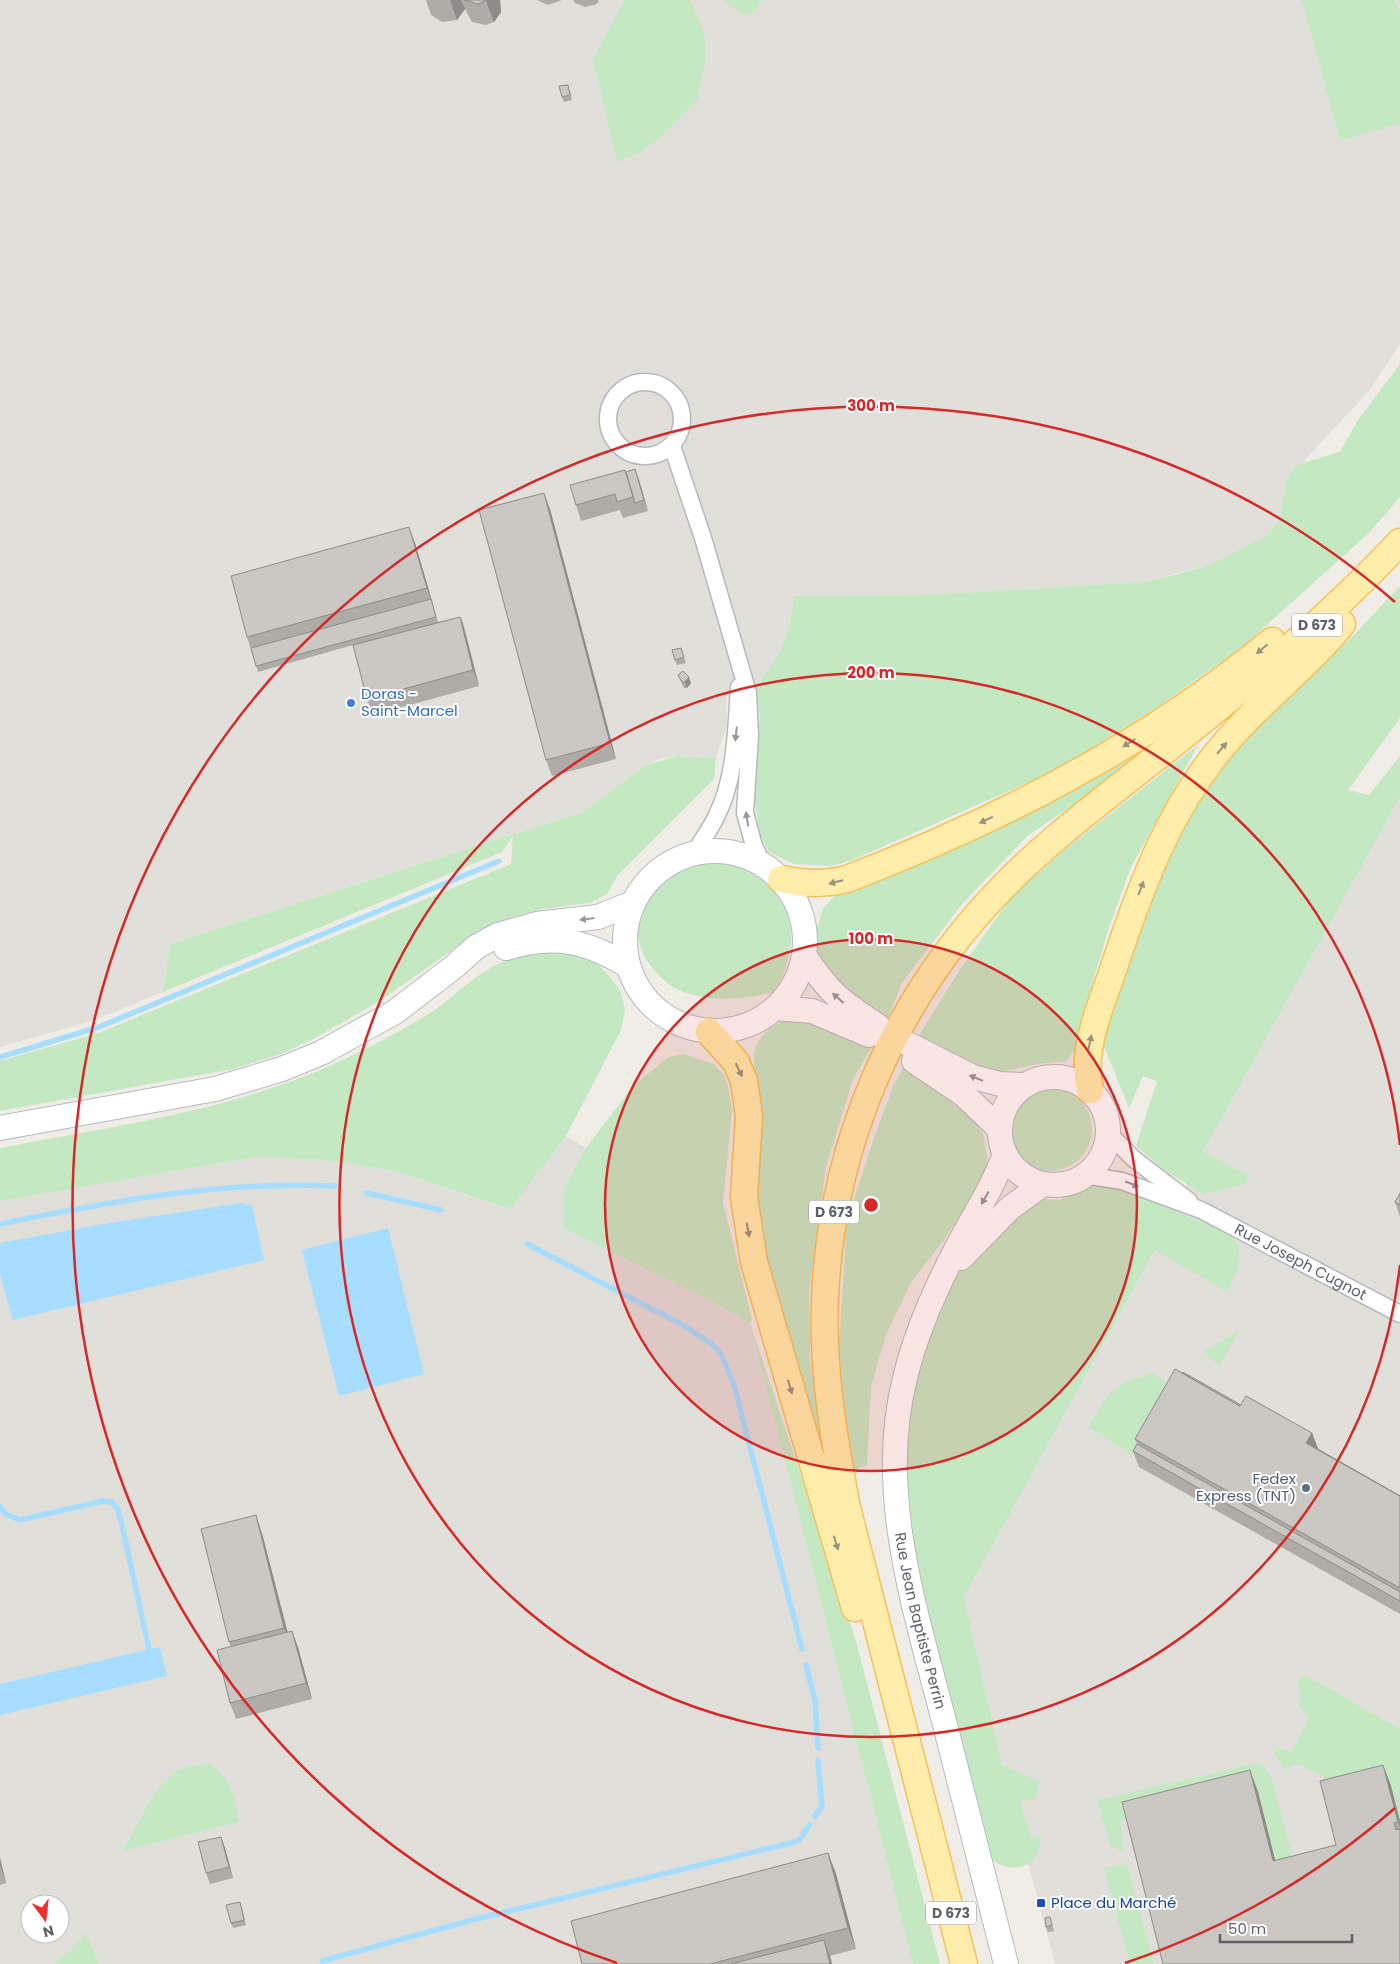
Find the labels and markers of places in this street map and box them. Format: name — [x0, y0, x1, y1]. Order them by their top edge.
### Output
place label: Doras - Saint-Marcel — [361, 683, 458, 721]
marker: Doras - Saint-Marcel — [345, 697, 357, 709]
centre of rings — [862, 1196, 880, 1214]
place label: Fedex Express (TNT) — [1196, 1468, 1296, 1506]
marker: Fedex Express (TNT) — [1300, 1482, 1312, 1494]
place label: Place du Marché — [1051, 1892, 1176, 1913]
marker: Place du Marché — [1035, 1897, 1047, 1909]

